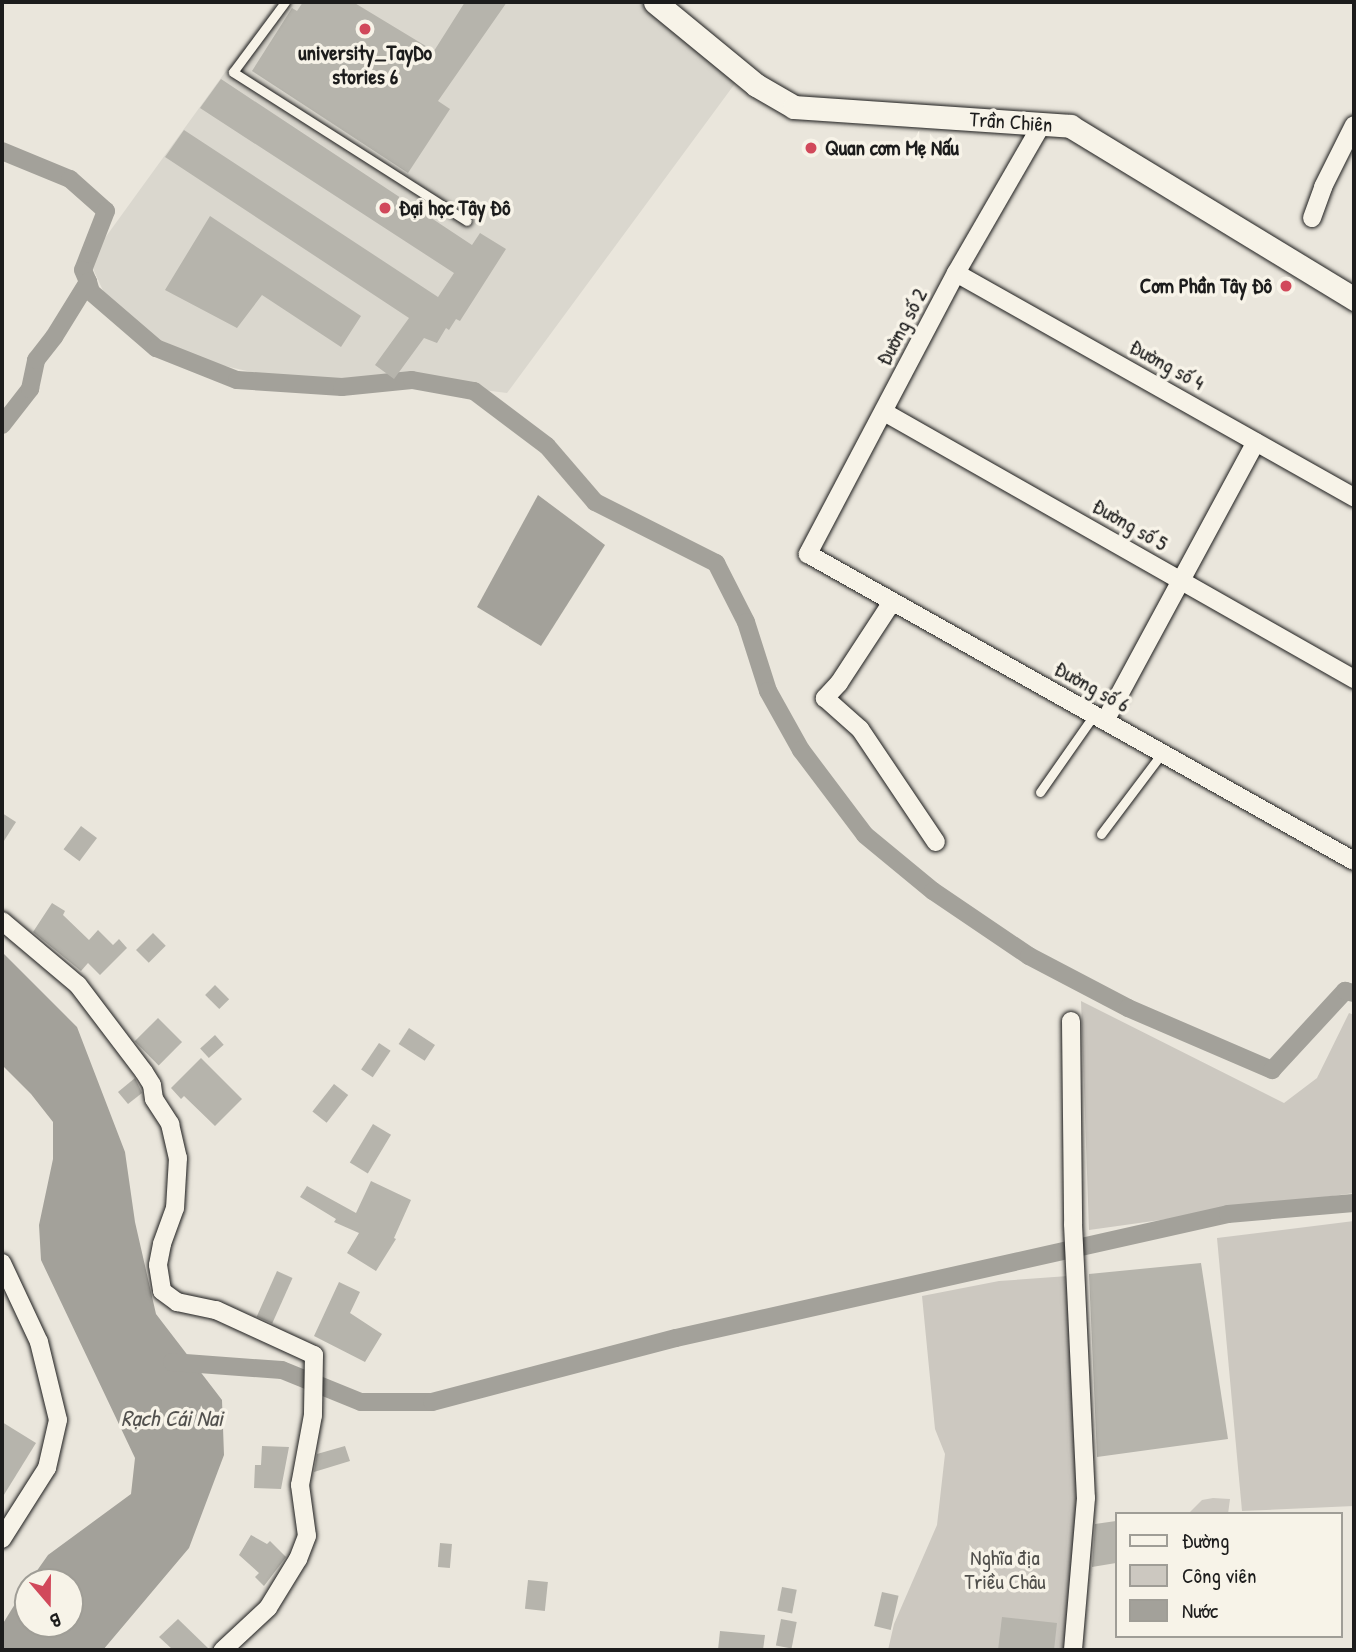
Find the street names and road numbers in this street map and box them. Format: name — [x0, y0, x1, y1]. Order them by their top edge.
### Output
street label: Trần Chiên — [969, 107, 1053, 137]
street label: Đường số 2 — [871, 284, 933, 370]
street label: Đường số 4 — [1125, 334, 1209, 396]
street label: Đường số 5 — [1088, 494, 1172, 556]
street label: Đường số 6 — [1050, 656, 1134, 718]

